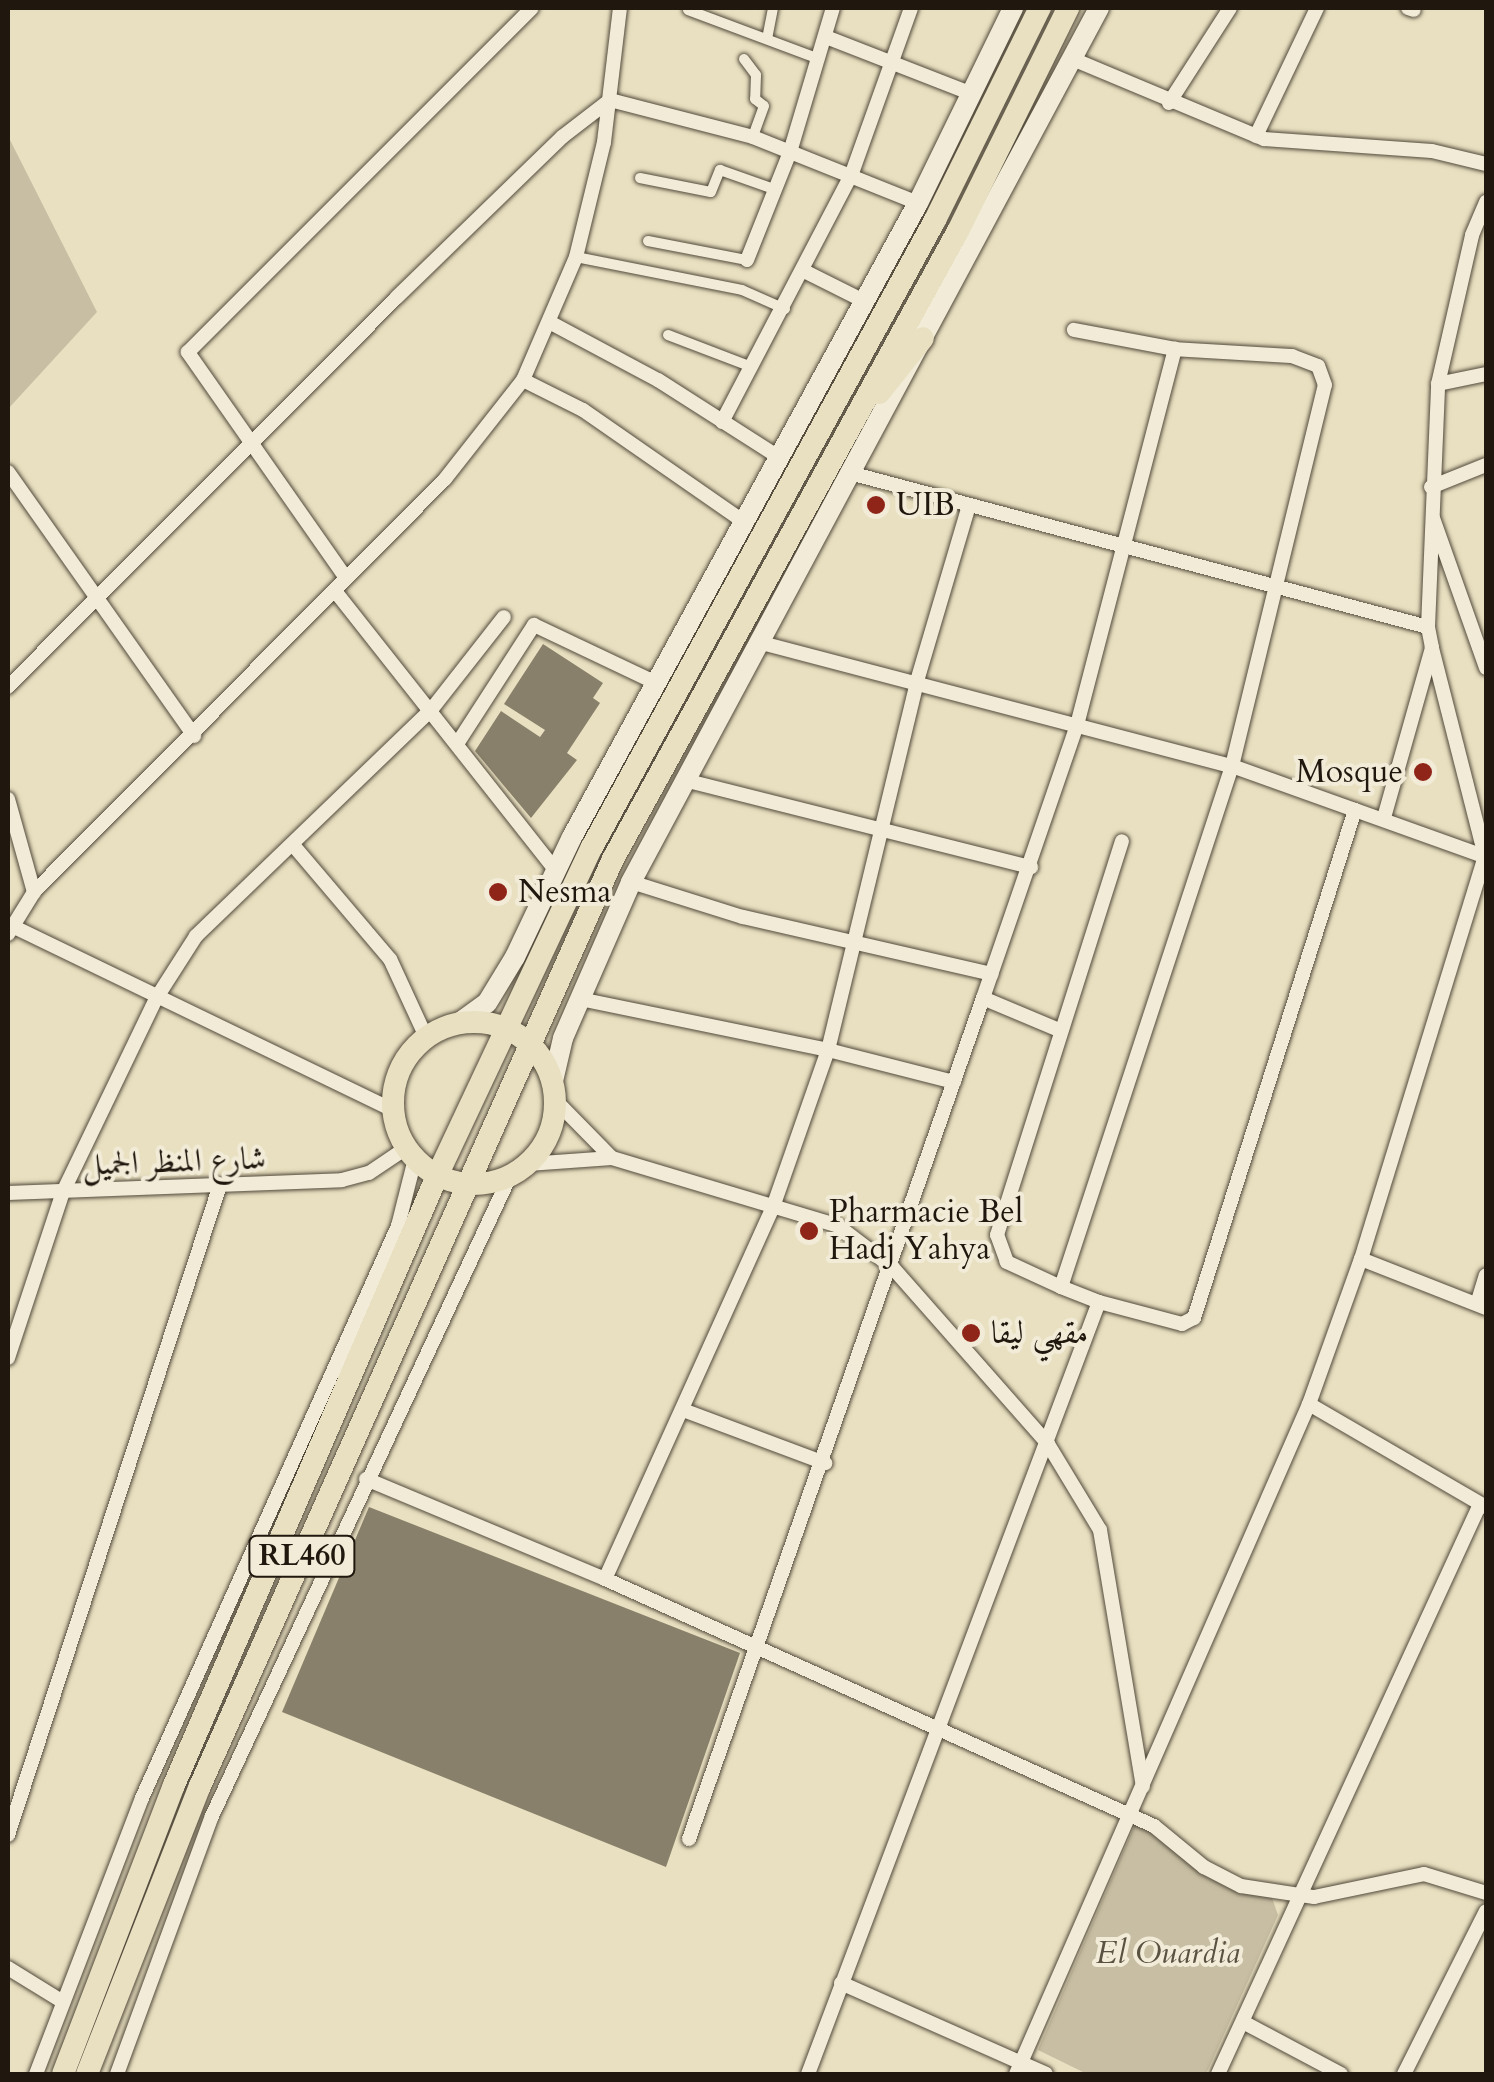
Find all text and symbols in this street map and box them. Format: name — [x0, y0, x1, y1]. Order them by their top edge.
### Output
place label: UIB — [896, 486, 955, 524]
marker: UIB — [865, 494, 887, 516]
place label: Mosque — [1296, 753, 1403, 791]
marker: Mosque — [1412, 761, 1434, 783]
place label: Nesma — [518, 873, 611, 911]
marker: Nesma — [487, 881, 509, 903]
street label: شارع المنظر الجميل — [82, 1140, 266, 1184]
place label: Pharmacie Bel Hadj Yahya — [829, 1194, 1023, 1269]
marker: Pharmacie Bel Hadj Yahya — [798, 1220, 820, 1242]
place label: مقهي ليقا — [991, 1314, 1088, 1352]
marker: مقهي ليقا — [960, 1322, 982, 1344]
road number: RL460 — [247, 1531, 357, 1581]
park label: El Ouardia — [1096, 1934, 1240, 1972]

